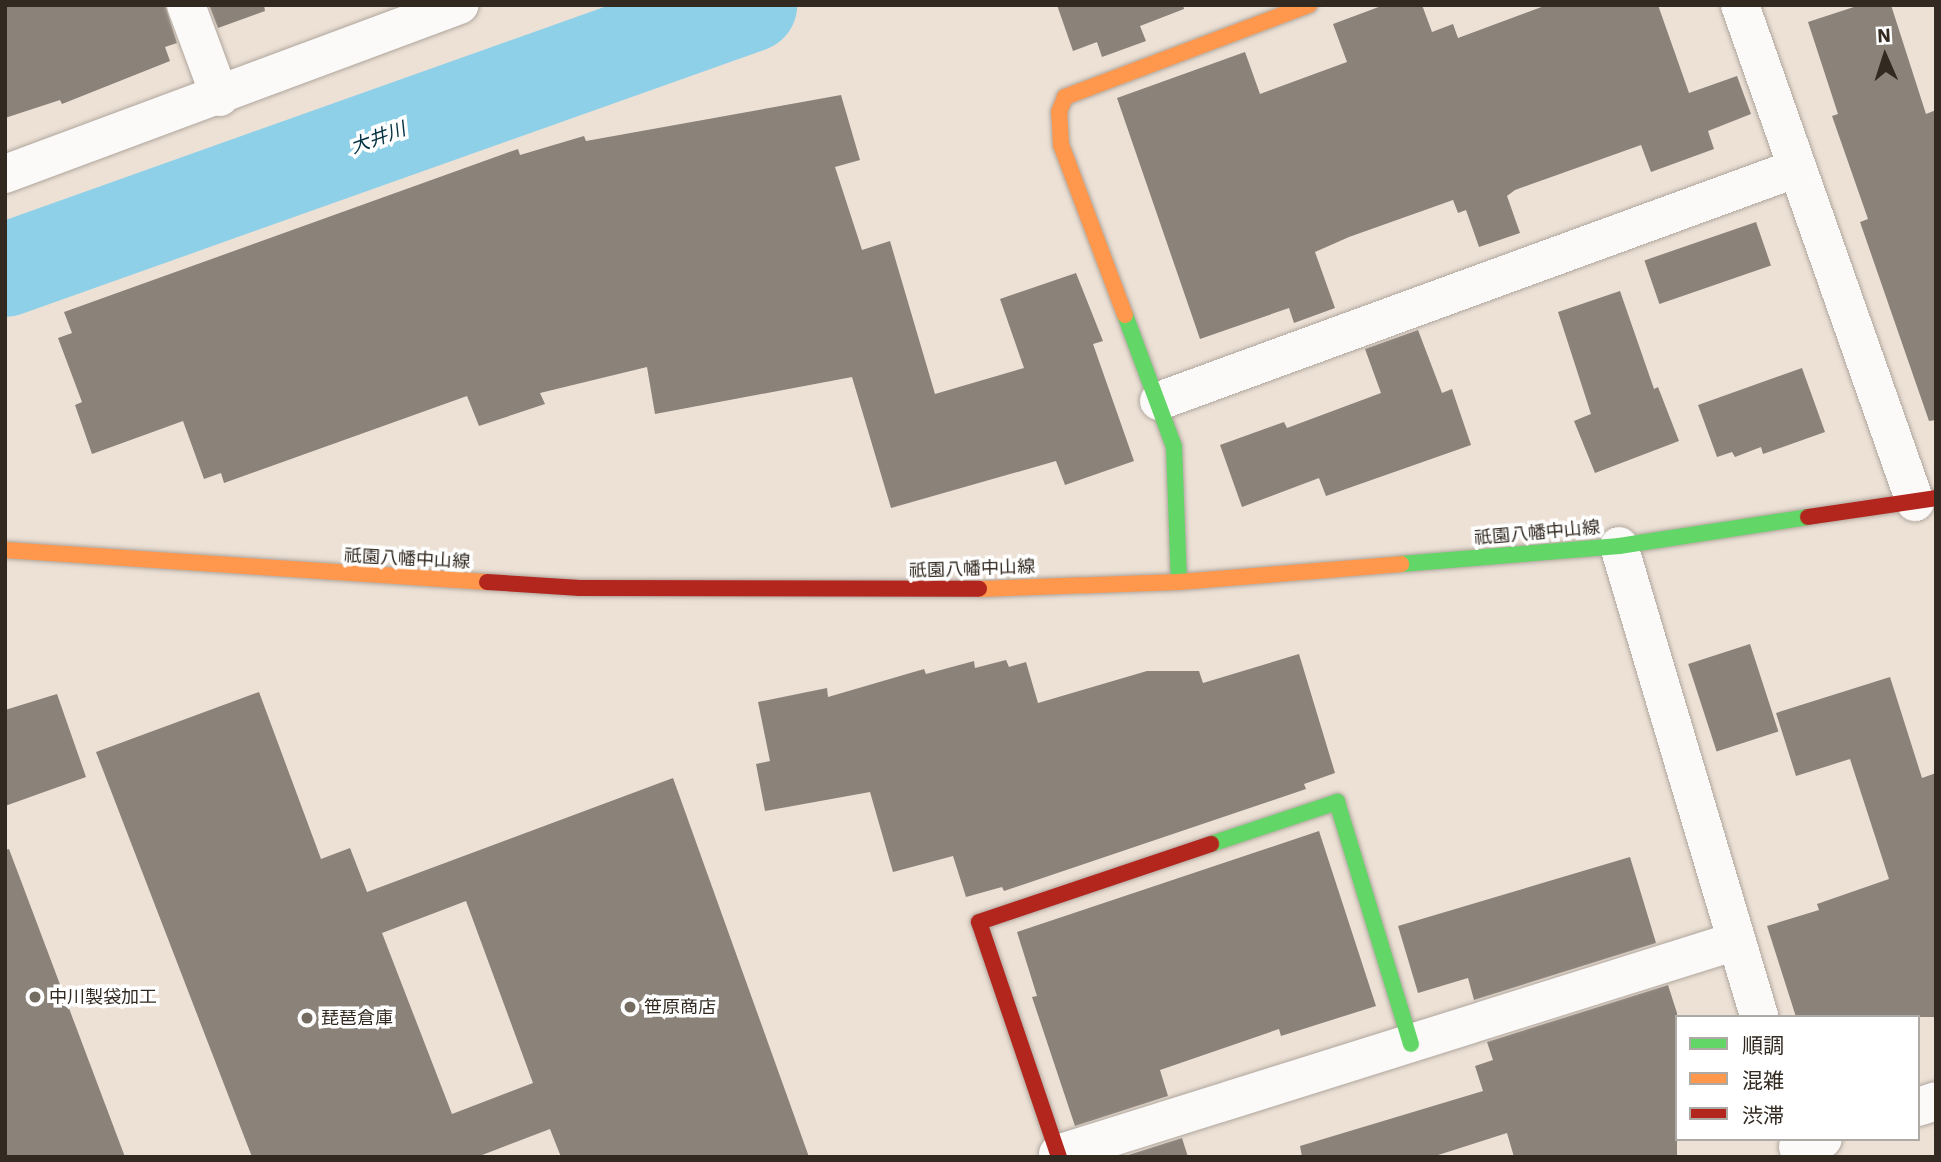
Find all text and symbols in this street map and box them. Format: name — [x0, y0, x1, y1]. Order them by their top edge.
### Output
north arrow — [1850, 21, 1920, 91]
text: N — [1876, 23, 1891, 47]
water label: 大井川 — [347, 118, 409, 158]
street label: 祇園八幡中山線 — [1473, 517, 1601, 549]
street label: 祇園八幡中山線 — [344, 545, 470, 573]
street label: 祇園八幡中山線 — [909, 556, 1035, 582]
place label: 中川製袋加工 — [49, 986, 157, 1008]
marker: 中川製袋加工 — [27, 989, 43, 1005]
place label: 笹原商店 — [644, 996, 716, 1018]
marker: 笹原商店 — [622, 999, 638, 1015]
place label: 琵琶倉庫 — [321, 1007, 393, 1029]
marker: 琵琶倉庫 — [299, 1010, 315, 1026]
legend — [1675, 1015, 1920, 1141]
text: 順調 — [1742, 1031, 1784, 1059]
text: 混雑 — [1742, 1066, 1784, 1094]
text: 渋滞 — [1742, 1101, 1784, 1129]

